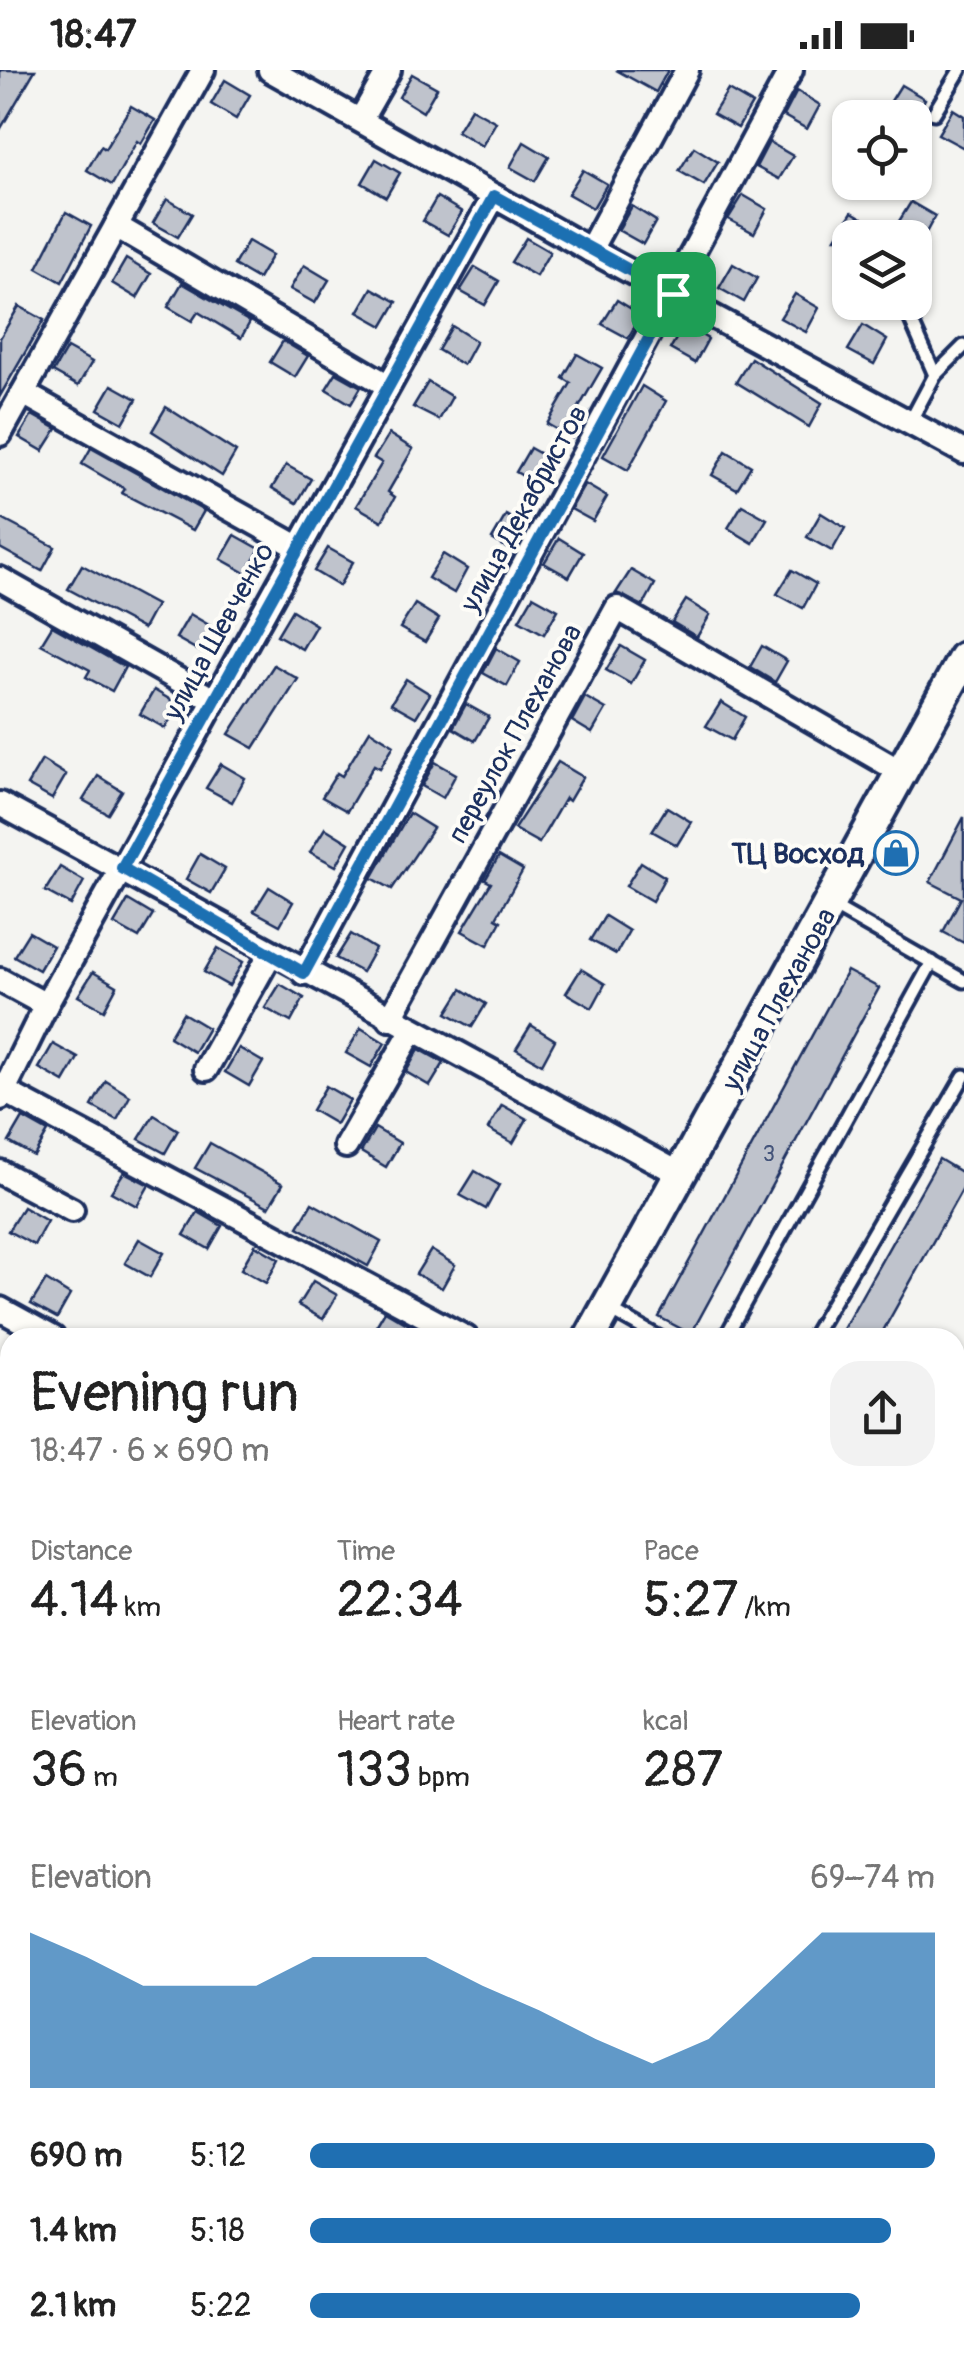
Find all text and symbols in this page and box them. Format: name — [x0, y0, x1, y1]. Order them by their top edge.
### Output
text: 18:47 — [50, 11, 136, 59]
map controls — [832, 100, 932, 320]
button: locate — [832, 100, 932, 200]
button: layers — [832, 220, 932, 320]
pin — [631, 252, 716, 337]
icon: arrive — [646, 267, 701, 322]
street label: улица Декабристов — [452, 399, 596, 619]
street label: улица Шевченко — [156, 537, 283, 728]
street label: переулок Плеханова — [440, 618, 590, 850]
shop icon: ТЦ Восход — [873, 830, 919, 876]
place label: ТЦ Восход — [731, 837, 865, 872]
street label: улица Плеханова — [714, 902, 844, 1098]
house number: 3 — [763, 1140, 775, 1168]
text: Evening run — [30, 1359, 299, 1428]
button: share — [830, 1361, 935, 1466]
text: 18:47 · 6 × 690 m — [30, 1431, 269, 1471]
text: Distance — [30, 1534, 132, 1569]
text: Time — [337, 1534, 395, 1569]
text: Pace — [643, 1534, 699, 1569]
text: 4.14 — [30, 1569, 119, 1632]
text: 22:34 — [337, 1569, 463, 1632]
text: 5:27 — [643, 1569, 738, 1632]
text: km — [119, 1590, 161, 1625]
text: /km — [738, 1590, 791, 1625]
text: Elevation — [30, 1704, 137, 1739]
text: Heart rate — [337, 1704, 455, 1739]
text: kcal — [643, 1704, 689, 1739]
text: 36 — [30, 1739, 87, 1802]
text: 133 — [337, 1739, 412, 1802]
text: 287 — [643, 1739, 723, 1802]
text: m — [87, 1760, 118, 1795]
text: bpm — [412, 1760, 470, 1795]
text: Elevation — [30, 1858, 152, 1898]
text: 69–74 m — [810, 1858, 935, 1898]
text: 690 m — [30, 2136, 122, 2176]
text: 5:12 — [190, 2136, 246, 2176]
text: 1.4 km — [30, 2211, 117, 2251]
text: 5:18 — [190, 2211, 245, 2251]
text: 2.1 km — [30, 2286, 116, 2326]
text: 5:22 — [190, 2286, 252, 2326]

